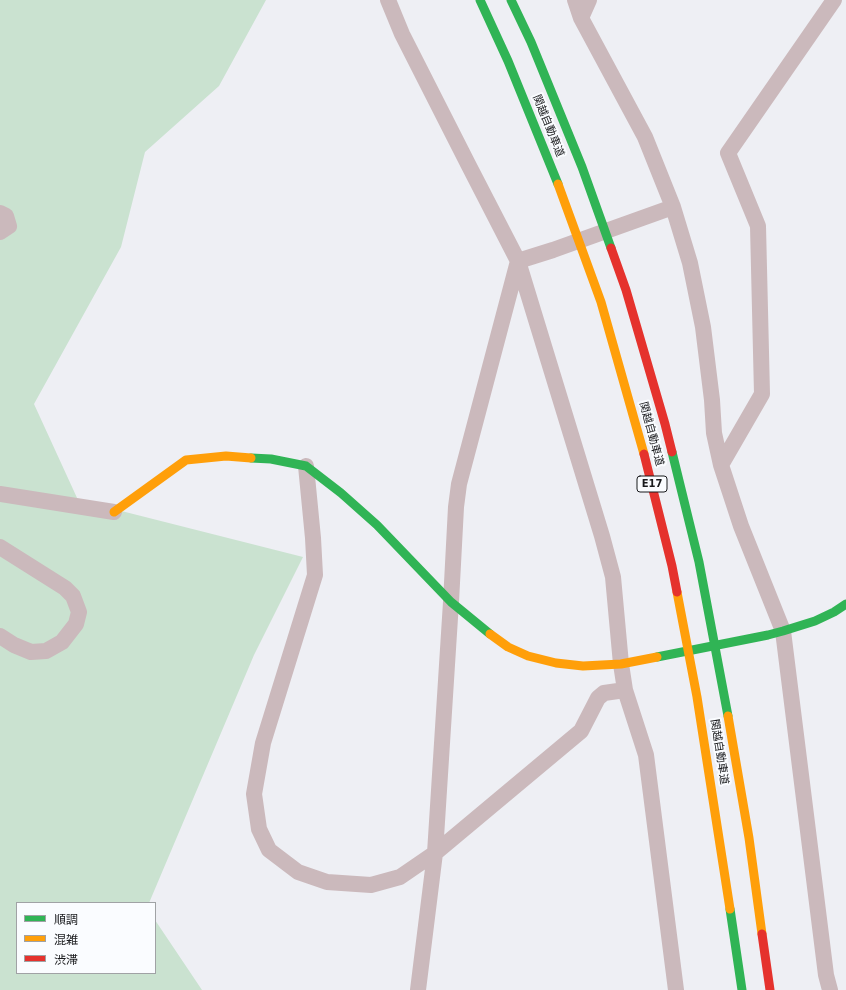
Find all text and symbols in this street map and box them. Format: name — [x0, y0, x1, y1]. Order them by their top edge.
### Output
street label: 関越自動車道 — [530, 93, 566, 159]
street label: 関越自動車道 — [636, 400, 666, 468]
road number: E17 — [637, 476, 667, 492]
street label: 関越自動車道 — [707, 718, 731, 786]
legend — [16, 902, 156, 974]
text: 順調 — [54, 913, 78, 927]
text: 混雑 — [54, 933, 78, 947]
text: 渋滞 — [54, 953, 78, 967]

